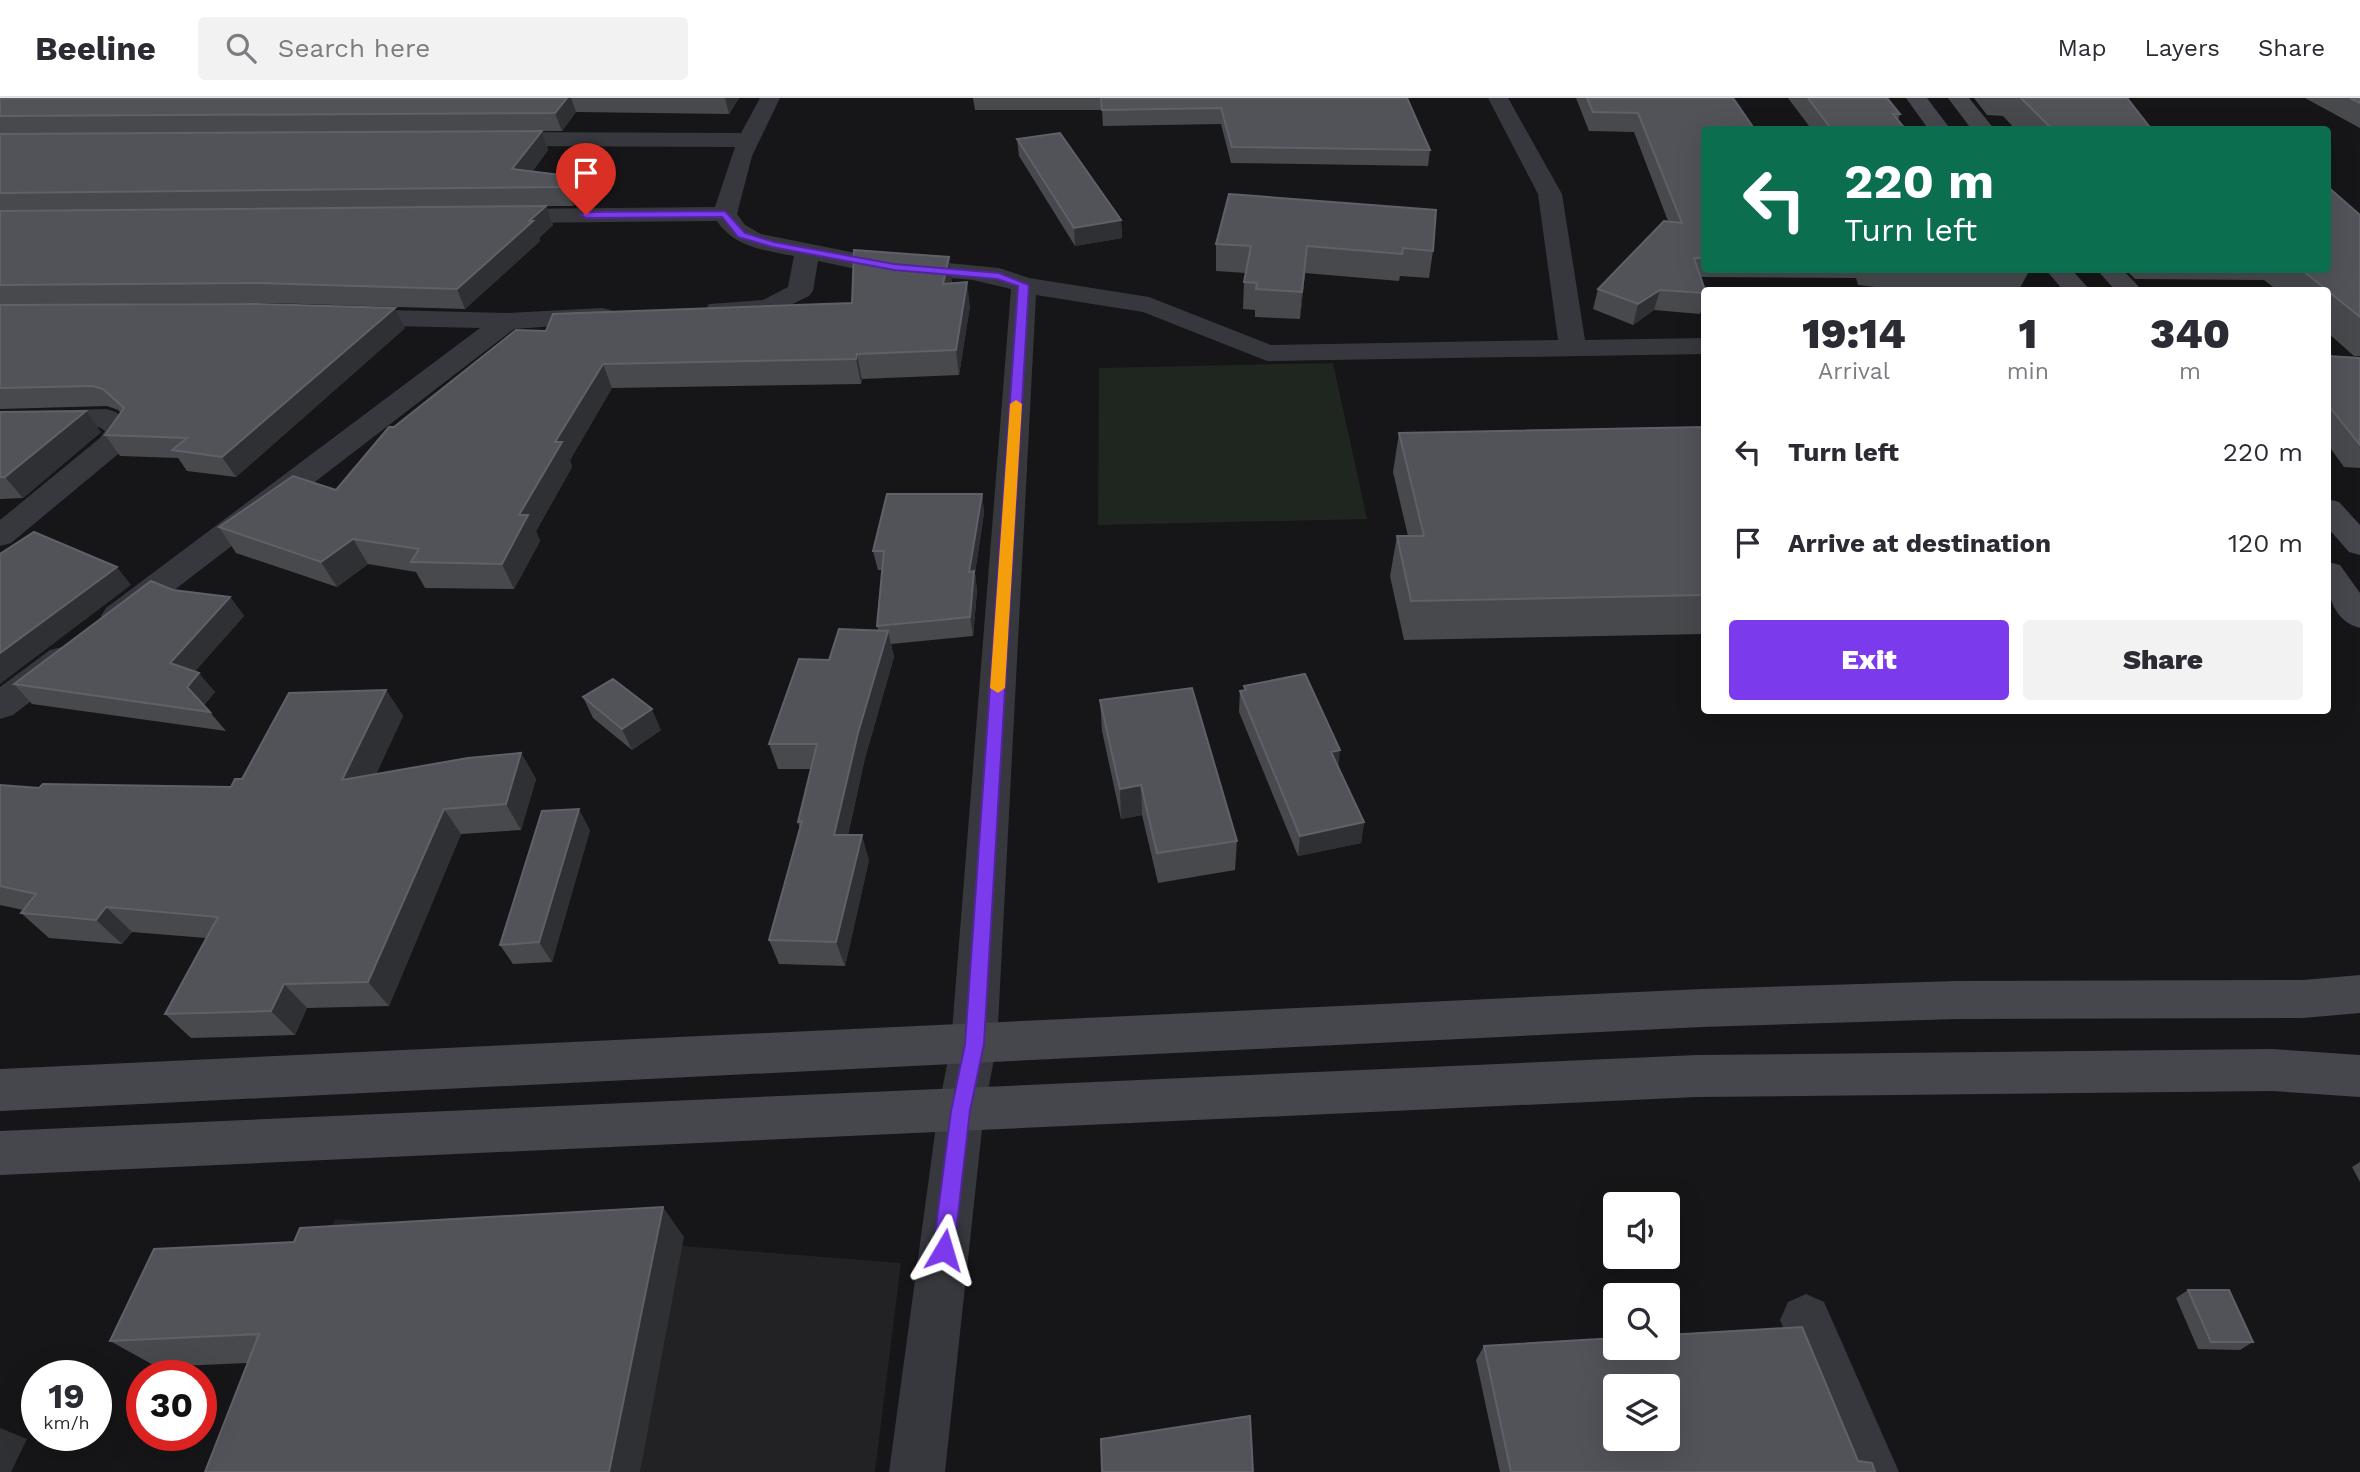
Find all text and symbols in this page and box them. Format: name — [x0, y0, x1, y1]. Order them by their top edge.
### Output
search box — [198, 17, 688, 80]
text: Beeline — [35, 29, 156, 68]
icon: search — [222, 29, 260, 67]
text: Search here — [278, 33, 430, 63]
text: Map — [2058, 34, 2106, 62]
text: Layers — [2144, 34, 2220, 62]
text: Share — [2258, 34, 2325, 62]
pin — [556, 143, 616, 215]
text: 220 m — [1844, 152, 1994, 210]
icon: arrive — [567, 154, 605, 192]
icon: left — [1729, 154, 1820, 245]
text: Turn left — [1844, 211, 1977, 249]
text: 19:14 — [1802, 309, 1906, 358]
text: 1 — [2018, 309, 2037, 358]
text: 340 — [2150, 309, 2230, 358]
text: Arrival — [1818, 358, 1890, 385]
text: min — [2007, 358, 2049, 385]
text: m — [2179, 358, 2201, 385]
icon: left — [1729, 433, 1767, 471]
text: Turn left — [1788, 437, 1899, 467]
text: 220 m — [2223, 437, 2303, 467]
icon: arrive — [1729, 524, 1767, 562]
text: Arrive at destination — [1788, 528, 2051, 558]
text: 120 m — [2228, 528, 2303, 558]
button: Exit — [1729, 620, 2009, 700]
button: Share — [2023, 620, 2303, 700]
map controls — [1603, 1192, 1680, 1451]
button: sound — [1603, 1192, 1680, 1269]
position arrow — [907, 1213, 981, 1287]
button: search — [1603, 1283, 1680, 1360]
speed limit sign: 30 — [126, 1360, 217, 1451]
button: layers — [1603, 1374, 1680, 1451]
text: 19 — [48, 1375, 85, 1417]
text: km/h — [43, 1412, 90, 1433]

